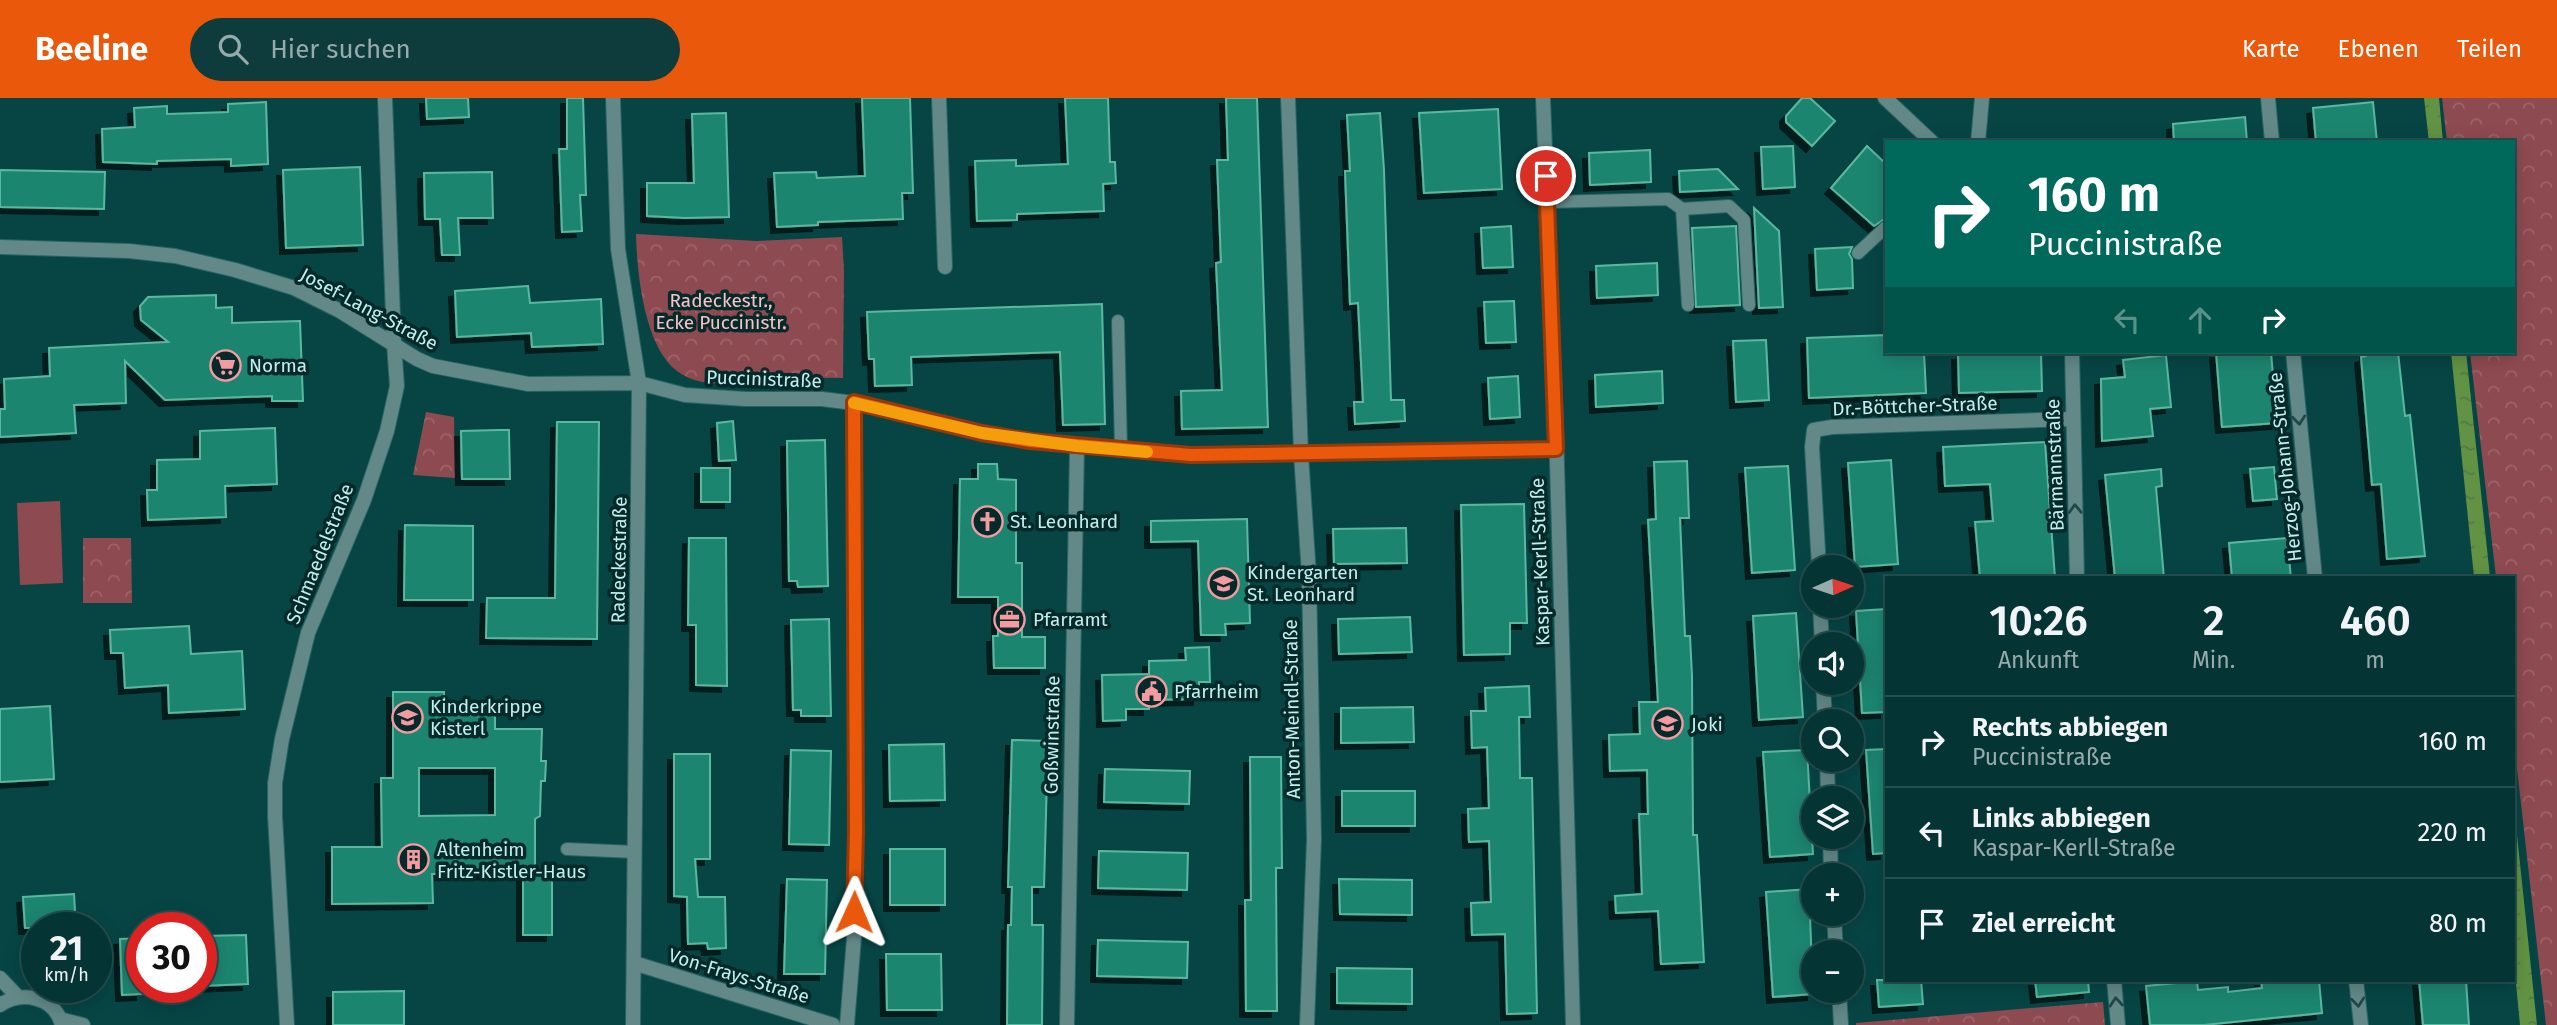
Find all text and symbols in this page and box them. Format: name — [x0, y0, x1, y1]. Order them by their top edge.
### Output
search box — [190, 18, 680, 81]
text: Beeline — [35, 29, 148, 69]
icon: search — [214, 30, 252, 68]
text: Hier suchen — [270, 34, 411, 65]
text: Karte — [2242, 35, 2300, 63]
text: Ebenen — [2338, 35, 2419, 63]
text: Teilen — [2457, 35, 2522, 63]
pin — [1516, 146, 1576, 206]
icon: arrive — [1527, 157, 1565, 195]
text: 160 m — [2028, 165, 2160, 224]
icon: right — [1913, 168, 2004, 259]
text: Puccinistraße — [2028, 225, 2223, 263]
street label: Josef-Lang-Straße — [296, 263, 442, 355]
park label: Radeckestr., Ecke Puccinistr. — [655, 289, 787, 334]
icon: left — [2108, 301, 2146, 339]
icon: ahead — [2181, 301, 2219, 339]
icon: right — [2254, 301, 2292, 339]
supermarket icon: Norma — [209, 348, 243, 382]
place label: Norma — [249, 354, 307, 377]
street label: Puccinistraße — [706, 365, 822, 393]
street label: Herzog-Johann-Straße — [2264, 371, 2306, 563]
street label: Dr.-Böttcher-Straße — [1832, 392, 1998, 420]
street label: Bärmannstraße — [2041, 398, 2069, 532]
one-way arrow — [2292, 414, 2307, 425]
street label: Kaspar-Kerll-Straße — [1526, 478, 1554, 646]
street label: Schmaedelstraße — [281, 481, 359, 627]
street label: Radeckestraße — [606, 496, 632, 624]
church icon: St. Leonhard — [970, 504, 1004, 538]
one-way arrow — [2067, 504, 2082, 515]
place label: St. Leonhard — [1010, 510, 1118, 533]
north arrow — [1801, 555, 1864, 618]
map controls — [1801, 555, 1864, 1003]
place label: Kindergarten St. Leonhard — [1247, 561, 1359, 606]
school or university icon: Kindergarten St. Leonhard — [1207, 566, 1241, 600]
text: 10:26 — [1989, 596, 2088, 646]
text: 2 — [2203, 596, 2224, 646]
text: 460 — [2340, 596, 2411, 646]
office icon: Pfarramt — [993, 602, 1027, 636]
place label: Pfarramt — [1033, 608, 1108, 631]
street label: Anton-Meindl-Straße — [1279, 619, 1305, 799]
button: sound — [1801, 632, 1864, 695]
text: Ankunft — [1998, 646, 2079, 674]
text: Min. — [2192, 646, 2235, 674]
text: m — [2365, 646, 2385, 674]
public building icon: Pfarrheim — [1134, 674, 1168, 708]
street label: Goßwinstraße — [1039, 675, 1065, 795]
place label: Pfarrheim — [1174, 680, 1259, 703]
place label: Kinderkrippe Kisterl — [430, 695, 542, 740]
school or university icon: Kinderkrippe Kisterl — [390, 700, 424, 734]
school or university icon: Joki — [1651, 707, 1685, 741]
button: search — [1801, 709, 1864, 772]
text: Rechts abbiegen — [1972, 712, 2168, 743]
place label: Joki — [1691, 713, 1723, 736]
icon: right — [1913, 723, 1951, 761]
text: 160 m — [2418, 726, 2487, 757]
text: Puccinistraße — [1972, 743, 2112, 771]
button: layers — [1801, 786, 1864, 849]
text: Links abbiegen — [1972, 803, 2151, 834]
icon: left — [1913, 814, 1951, 852]
text: 220 m — [2418, 817, 2487, 848]
text: Kaspar-Kerll-Straße — [1972, 834, 2176, 862]
place label: Altenheim Fritz-Kistler-Haus — [437, 838, 586, 883]
building icon: Altenheim Fritz-Kistler-Haus — [397, 843, 431, 877]
button: + — [1801, 863, 1864, 926]
position arrow — [817, 875, 891, 949]
icon: arrive — [1913, 905, 1951, 943]
text: Ziel erreicht — [1972, 908, 2115, 939]
text: 80 m — [2429, 908, 2487, 939]
speed limit sign: 30 — [126, 912, 217, 1003]
text: 21 — [50, 927, 83, 969]
button: − — [1801, 940, 1864, 1003]
street label: Von-Frays-Straße — [666, 944, 812, 1008]
text: km/h — [44, 964, 89, 986]
one-way arrow — [2109, 997, 2124, 1008]
one-way arrow — [2351, 997, 2366, 1008]

